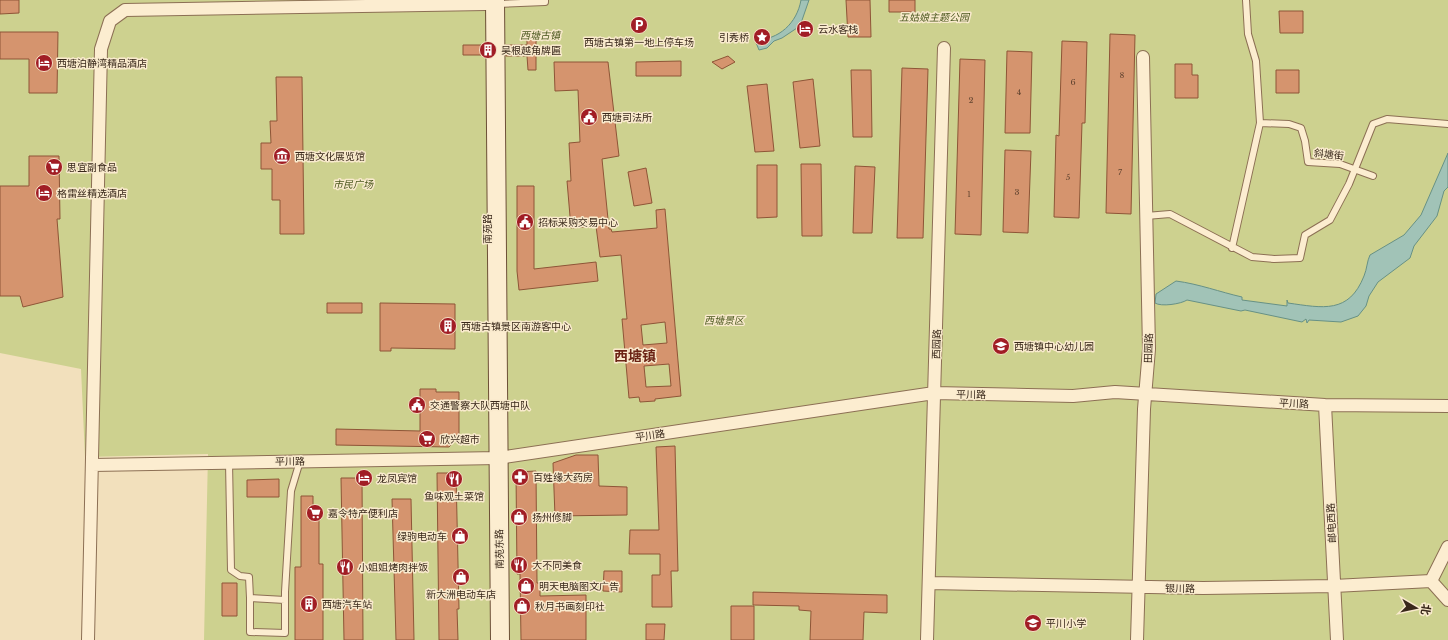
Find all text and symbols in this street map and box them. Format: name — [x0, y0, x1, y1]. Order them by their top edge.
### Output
park label: 五姑娘主题公园 — [899, 11, 971, 24]
parking icon: 西塘古镇第一地上停车场 — [629, 15, 649, 35]
hotel icon: 云水客栈 — [795, 19, 815, 39]
place label: 云水客栈 — [818, 23, 858, 36]
place icon: 引秀桥 — [752, 27, 772, 47]
park label: 西塘古镇 — [520, 29, 562, 42]
place label: 引秀桥 — [719, 31, 749, 44]
place label: 西塘古镇第一地上停车场 — [584, 36, 694, 49]
building icon: 吴根越角牌匾 — [478, 40, 498, 60]
place label: 吴根越角牌匾 — [501, 44, 561, 57]
hotel icon: 西塘泊静湾精品酒店 — [34, 53, 54, 73]
place label: 西塘泊静湾精品酒店 — [57, 57, 147, 70]
house number: 8 — [1120, 70, 1125, 80]
house number: 6 — [1070, 77, 1076, 87]
house number: 4 — [1017, 87, 1022, 97]
house number: 2 — [969, 95, 974, 105]
public building icon: 西塘司法所 — [579, 107, 599, 127]
place label: 西塘司法所 — [602, 111, 652, 124]
museum icon: 西塘文化展览馆 — [272, 146, 292, 166]
street label: 斜塘街 — [1313, 146, 1345, 163]
place label: 西塘文化展览馆 — [295, 150, 365, 163]
supermarket icon: 思宜副食品 — [44, 157, 64, 177]
place label: 思宜副食品 — [67, 161, 117, 174]
house number: 7 — [1118, 167, 1123, 177]
house number: 5 — [1066, 172, 1071, 182]
park label: 市民广场 — [333, 178, 374, 191]
hotel icon: 格雷丝精选酒店 — [34, 183, 54, 203]
place label: 格雷丝精选酒店 — [57, 187, 127, 200]
house number: 3 — [1015, 187, 1020, 197]
house number: 1 — [967, 189, 971, 199]
public building icon: 招标采购交易中心 — [515, 212, 535, 232]
street label: 南苑路 — [481, 214, 494, 244]
place label: 招标采购交易中心 — [538, 216, 618, 229]
park label: 西塘景区 — [704, 314, 746, 327]
building icon: 西塘古镇景区南游客中心 — [438, 316, 458, 336]
place label: 西塘古镇景区南游客中心 — [461, 320, 571, 333]
street label: 西园路 — [929, 329, 944, 359]
street label: 田园路 — [1141, 333, 1156, 363]
school or university icon: 西塘镇中心幼儿园 — [991, 336, 1011, 356]
place label: 西塘镇中心幼儿园 — [1014, 340, 1094, 353]
district label: 西塘镇 — [614, 347, 656, 365]
street label: 平川路 — [956, 388, 986, 401]
public building icon: 交通警察大队西塘中队 — [407, 395, 427, 415]
street label: 平川路 — [1279, 396, 1309, 411]
place label: 交通警察大队西塘中队 — [430, 399, 530, 412]
street label: 平川路 — [634, 427, 666, 444]
supermarket icon: 欣兴超市 — [417, 429, 437, 449]
place label: 欣兴超市 — [440, 433, 480, 446]
street label: 平川路 — [275, 455, 305, 468]
pharmacy icon: 百姓缘大药房 — [510, 467, 530, 487]
hotel icon: 龙凤宾馆 — [354, 468, 374, 488]
restaurant icon: 鱼味观土菜馆 — [444, 469, 464, 489]
place label: 百姓缘大药房 — [533, 471, 593, 484]
place label: 龙凤宾馆 — [377, 472, 417, 485]
place label: 鱼味观土菜馆 — [424, 490, 484, 503]
supermarket icon: 嘉令特产便利店 — [305, 503, 325, 523]
street label: 邮电西路 — [1324, 503, 1339, 543]
place label: 嘉令特产便利店 — [328, 507, 398, 520]
shop icon: 扬州修脚 — [509, 507, 529, 527]
place label: 扬州修脚 — [532, 511, 572, 524]
shop icon: 绿驹电动车 — [450, 526, 470, 546]
street label: 南苑东路 — [493, 529, 506, 569]
place label: 绿驹电动车 — [397, 530, 447, 543]
restaurant icon: 大不同美食 — [509, 555, 529, 575]
restaurant icon: 小姐姐烤肉拌饭 — [335, 557, 355, 577]
place label: 大不同美食 — [532, 559, 582, 572]
place label: 小姐姐烤肉拌饭 — [358, 561, 428, 574]
shop icon: 新大洲电动车店 — [451, 567, 471, 587]
shop icon: 明天电脑图文广告 — [516, 576, 536, 596]
place label: 明天电脑图文广告 — [539, 580, 619, 593]
street label: 银川路 — [1165, 582, 1195, 595]
place label: 新大洲电动车店 — [426, 588, 496, 601]
north arrow — [1396, 588, 1436, 628]
building icon: 西塘汽车站 — [299, 594, 319, 614]
shop icon: 秋月书画刻印社 — [512, 596, 532, 616]
place label: 西塘汽车站 — [322, 598, 372, 611]
place label: 秋月书画刻印社 — [535, 600, 605, 613]
text: 北 — [1418, 603, 1434, 616]
school or university icon: 平川小学 — [1023, 613, 1043, 633]
place label: 平川小学 — [1046, 617, 1086, 630]

